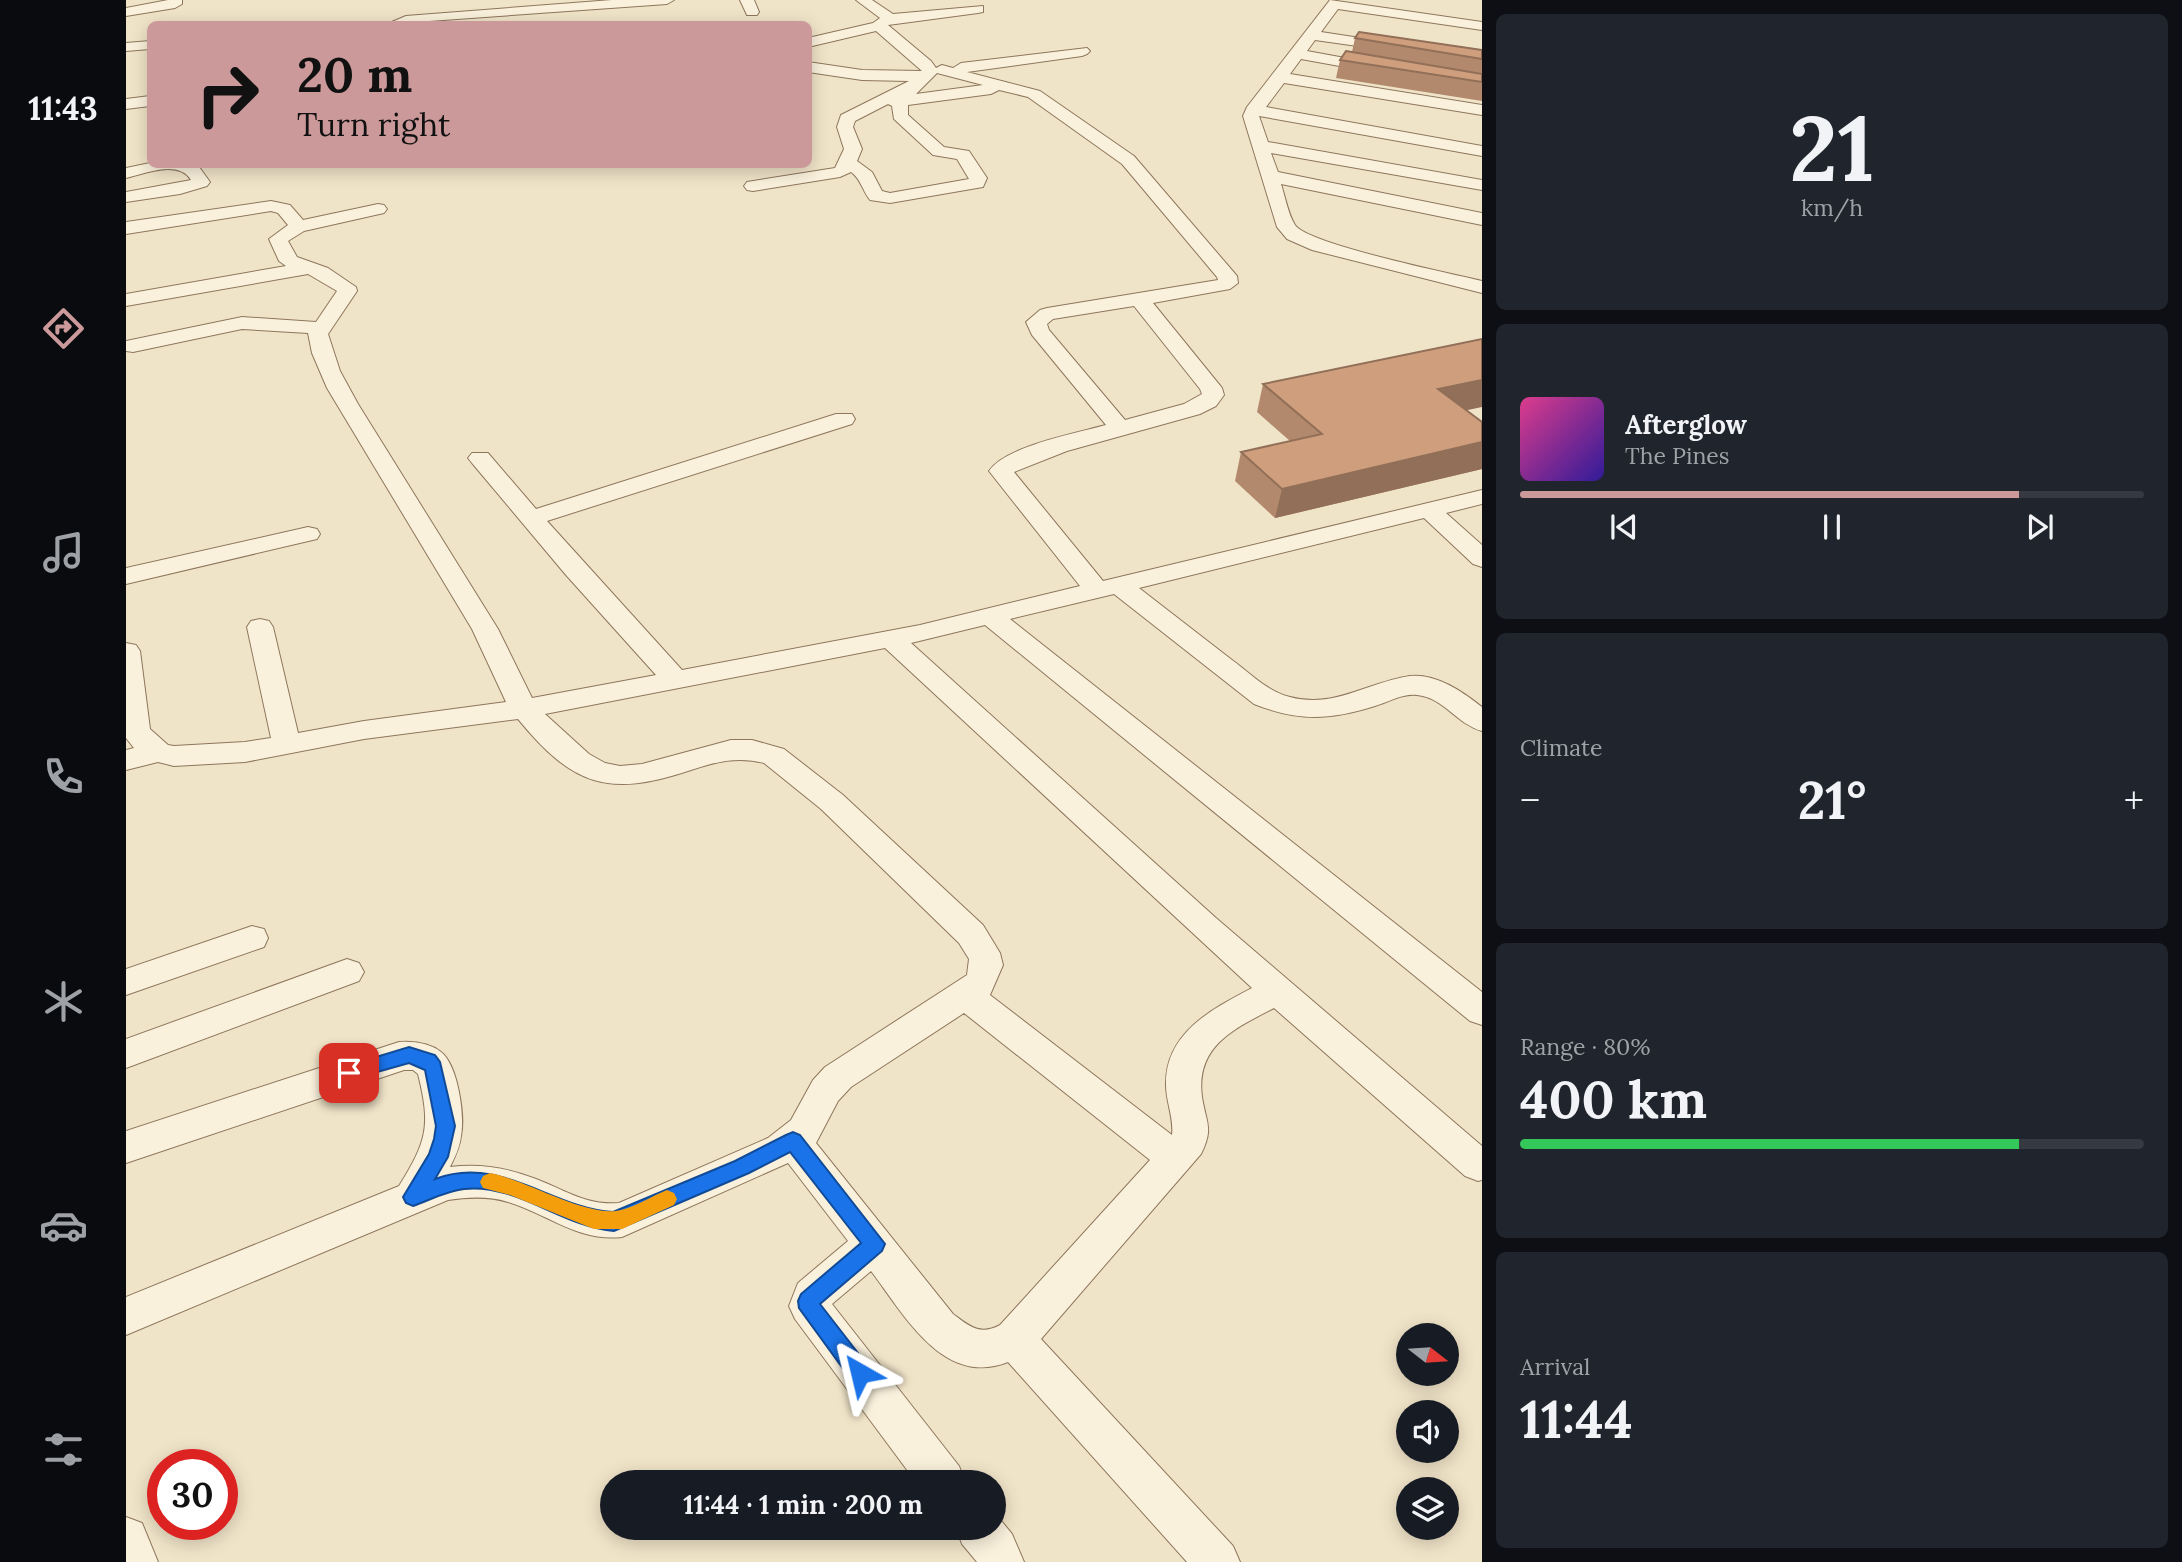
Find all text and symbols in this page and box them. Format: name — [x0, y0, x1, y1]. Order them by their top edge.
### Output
text: 20 m — [297, 43, 412, 105]
icon: right — [182, 49, 273, 140]
text: 11:43 — [28, 88, 98, 129]
text: 21 — [1789, 89, 1875, 206]
text: Turn right — [297, 104, 450, 145]
text: km/h — [1801, 193, 1863, 222]
icon: directions — [39, 304, 88, 353]
text: Afterglow — [1625, 408, 1747, 441]
text: The Pines — [1625, 441, 1730, 470]
icon: previous — [1605, 508, 1643, 546]
icon: pause — [1813, 508, 1851, 546]
icon: next — [2021, 508, 2059, 546]
icon: music — [39, 528, 88, 577]
text: Climate — [1520, 733, 1602, 762]
icon: phone — [39, 752, 88, 801]
text: 21° — [1798, 767, 1866, 833]
text: − — [1520, 776, 1540, 824]
text: + — [2124, 776, 2144, 824]
icon: climate — [39, 977, 88, 1026]
text: Range · 80% — [1520, 1032, 1650, 1061]
pin — [319, 1043, 379, 1103]
icon: arrive — [330, 1054, 368, 1092]
text: 400 km — [1520, 1066, 1707, 1132]
icon: car — [39, 1201, 88, 1250]
north arrow — [1396, 1323, 1460, 1386]
map controls — [1396, 1323, 1459, 1540]
position arrow — [823, 1336, 897, 1410]
text: Arrival — [1520, 1352, 1590, 1381]
text: 11:44 — [1520, 1386, 1633, 1452]
button: sound — [1396, 1400, 1459, 1463]
icon: filters — [39, 1425, 88, 1474]
speed limit sign: 30 — [147, 1449, 238, 1540]
button: layers — [1396, 1477, 1459, 1540]
text: 11:44 · 1 min · 200 m — [683, 1488, 923, 1521]

